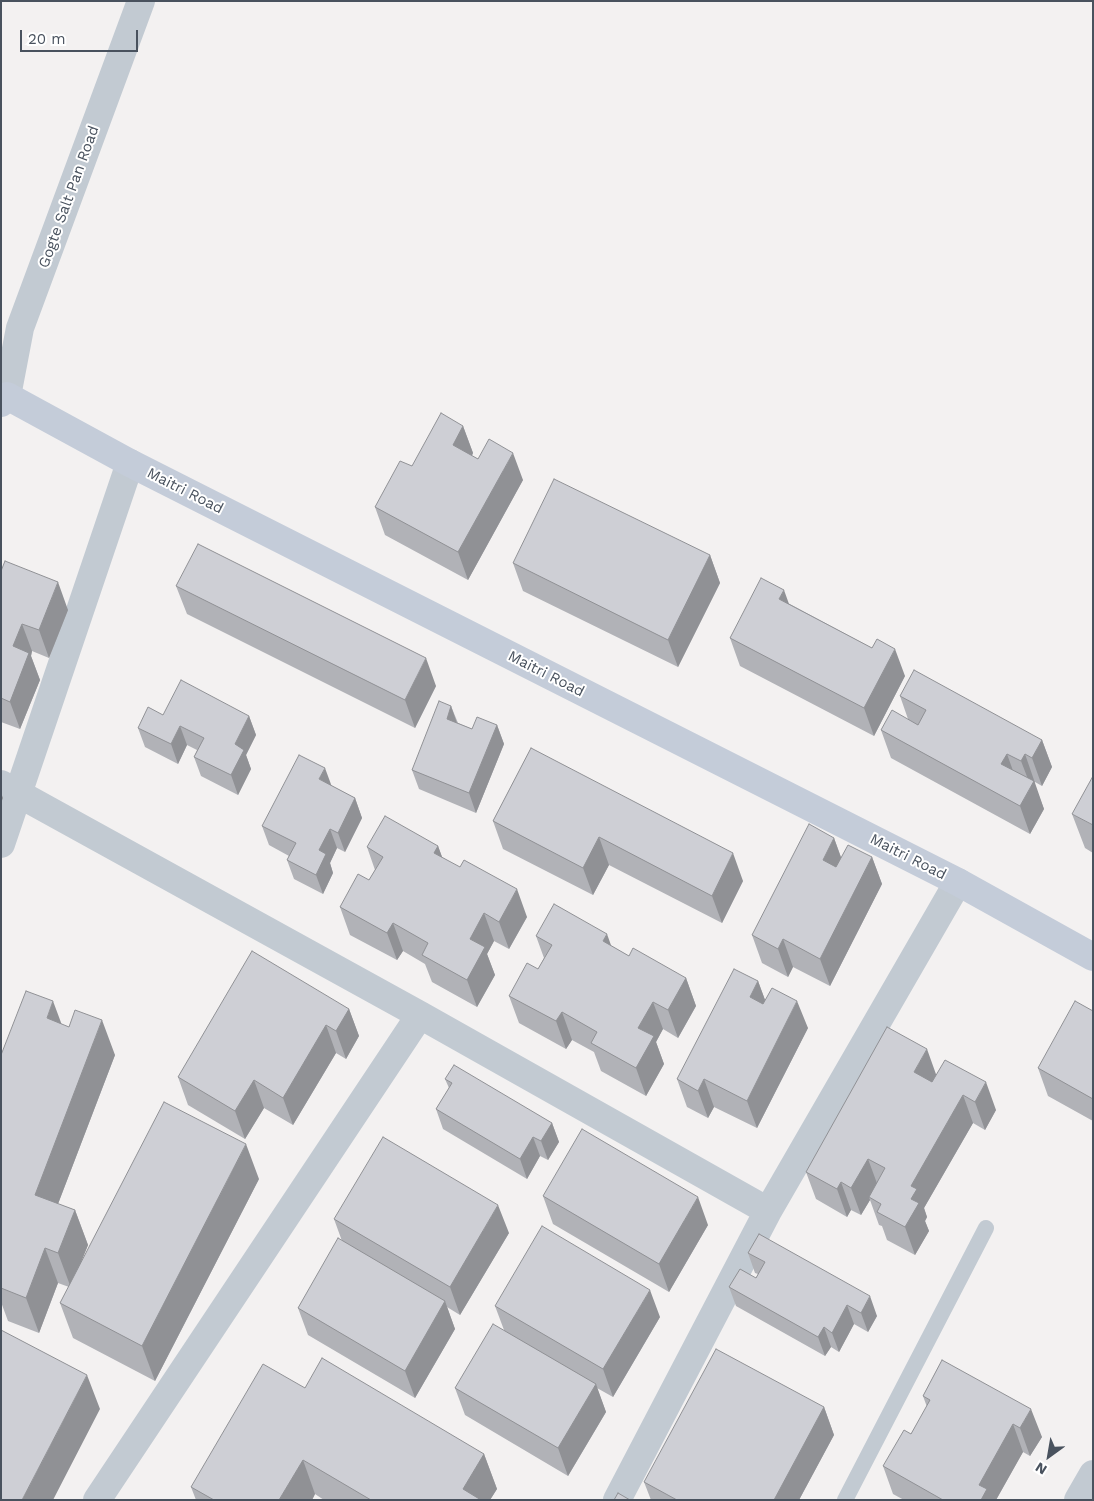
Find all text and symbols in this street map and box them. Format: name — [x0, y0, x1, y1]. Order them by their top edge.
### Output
scale bar — [22, 20, 140, 52]
text: 20 m — [28, 30, 66, 48]
street label: Gogte Salt Pan Road — [35, 123, 103, 271]
street label: Maitri Road — [144, 464, 226, 518]
street label: Maitri Road — [505, 647, 587, 701]
street label: Maitri Road — [867, 830, 949, 884]
north arrow — [1024, 1431, 1074, 1481]
text: N — [1032, 1459, 1050, 1478]

